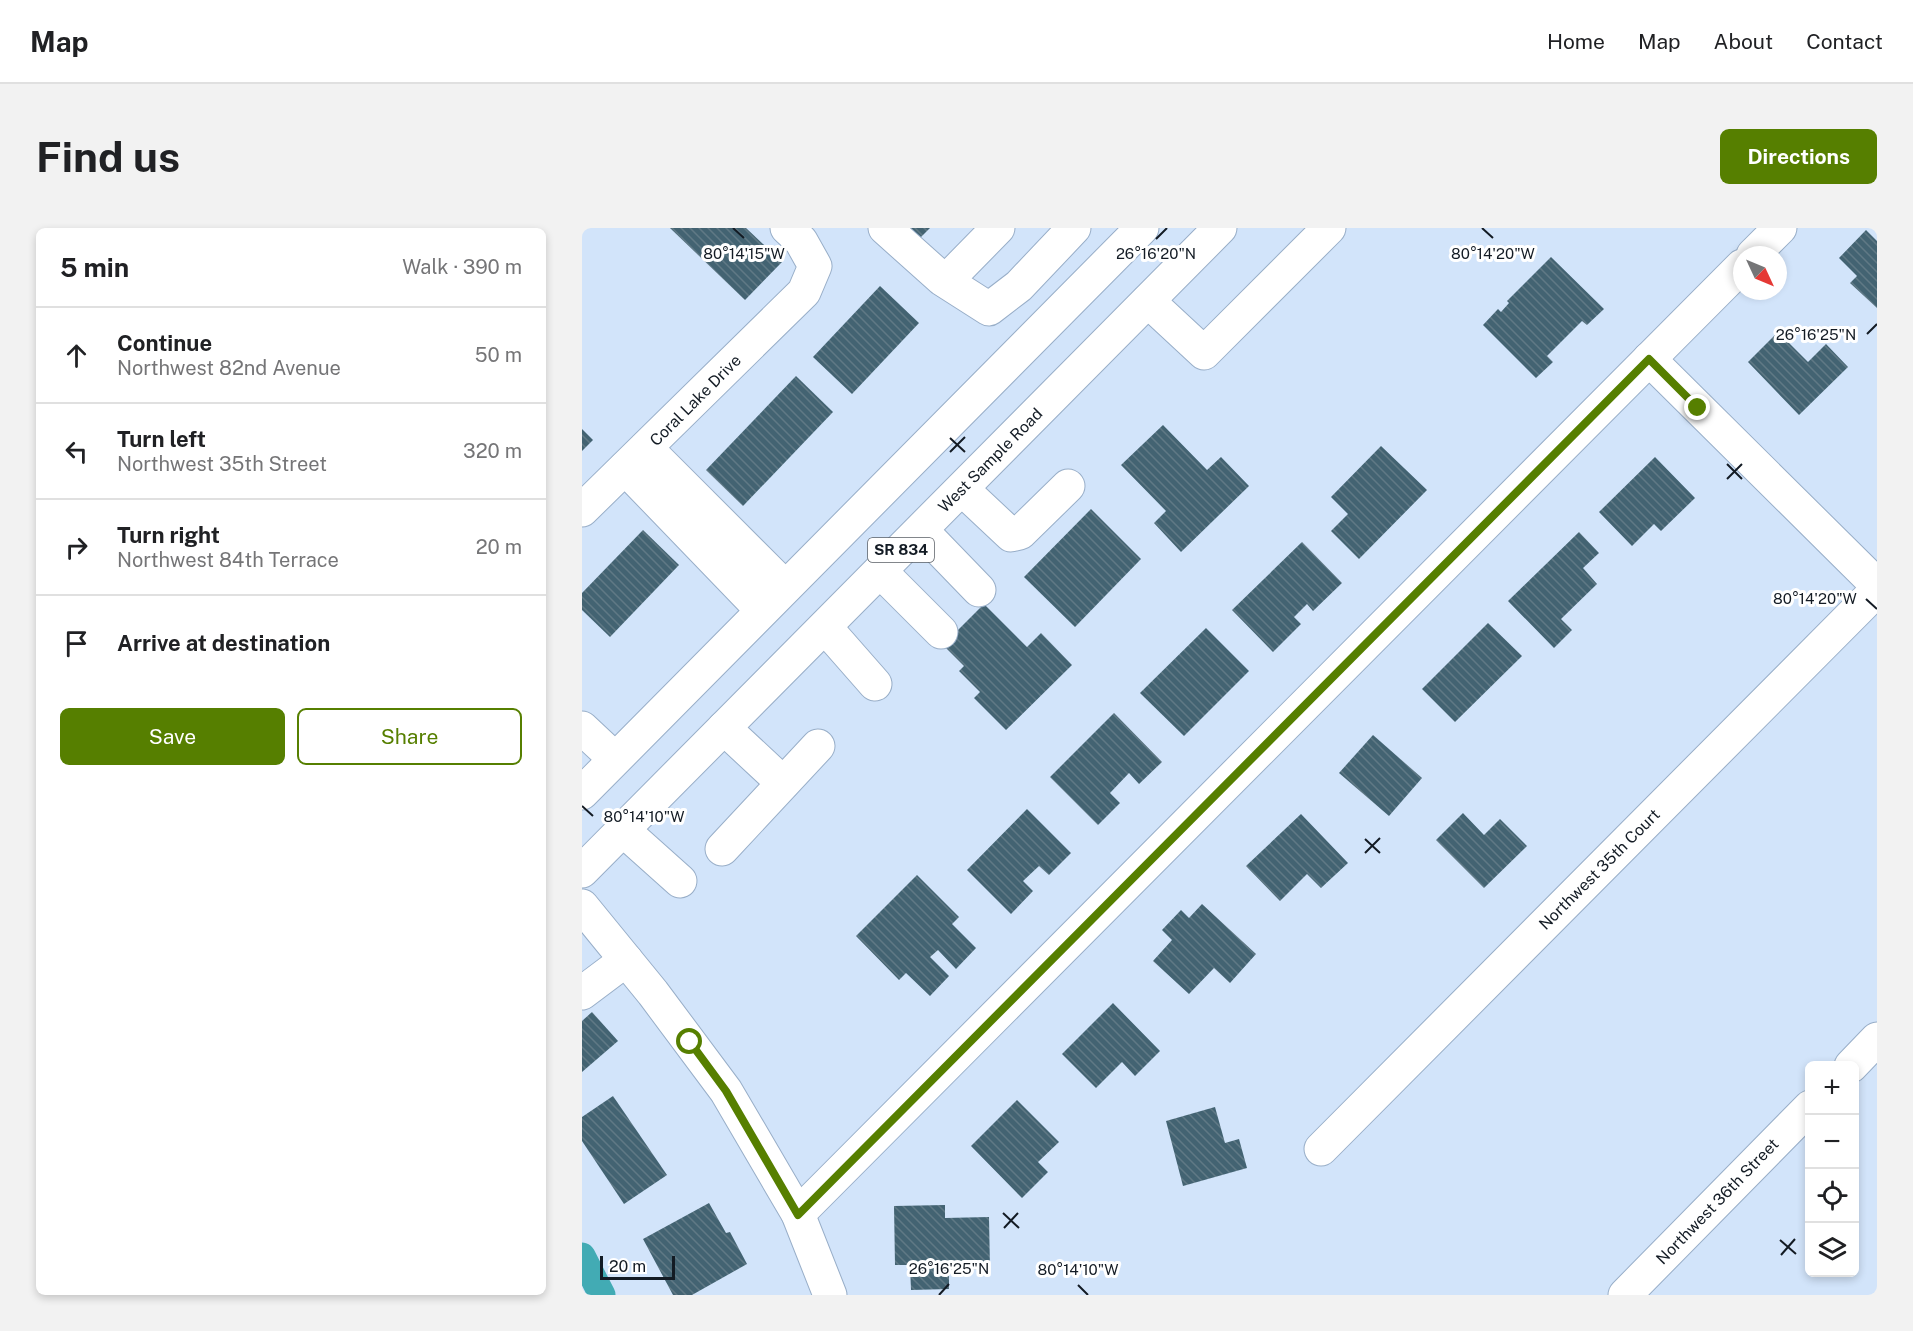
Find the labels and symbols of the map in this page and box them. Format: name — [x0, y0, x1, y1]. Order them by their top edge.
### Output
text: 80°14'15"W — [703, 245, 785, 262]
text: 26°16'20"N — [1116, 245, 1196, 262]
text: 80°14'20"W — [1451, 245, 1535, 262]
north arrow — [1733, 246, 1787, 300]
text: 26°16'25"N — [1776, 326, 1856, 343]
street label: Coral Lake Drive — [646, 351, 745, 450]
route end — [1684, 394, 1710, 420]
street label: West Sample Road — [934, 404, 1046, 516]
road number: SR 834 — [868, 538, 934, 562]
text: 80°14'20"W — [1773, 590, 1857, 607]
street label: Northwest 35th Court — [1535, 805, 1664, 934]
text: 80°14'10"W — [604, 808, 684, 825]
route start — [676, 1028, 702, 1054]
street label: Northwest 36th Street — [1652, 1134, 1782, 1268]
scale bar — [600, 1253, 675, 1280]
text: 26°16'25"N — [909, 1260, 989, 1277]
text: 80°14'10"W — [1038, 1261, 1118, 1278]

